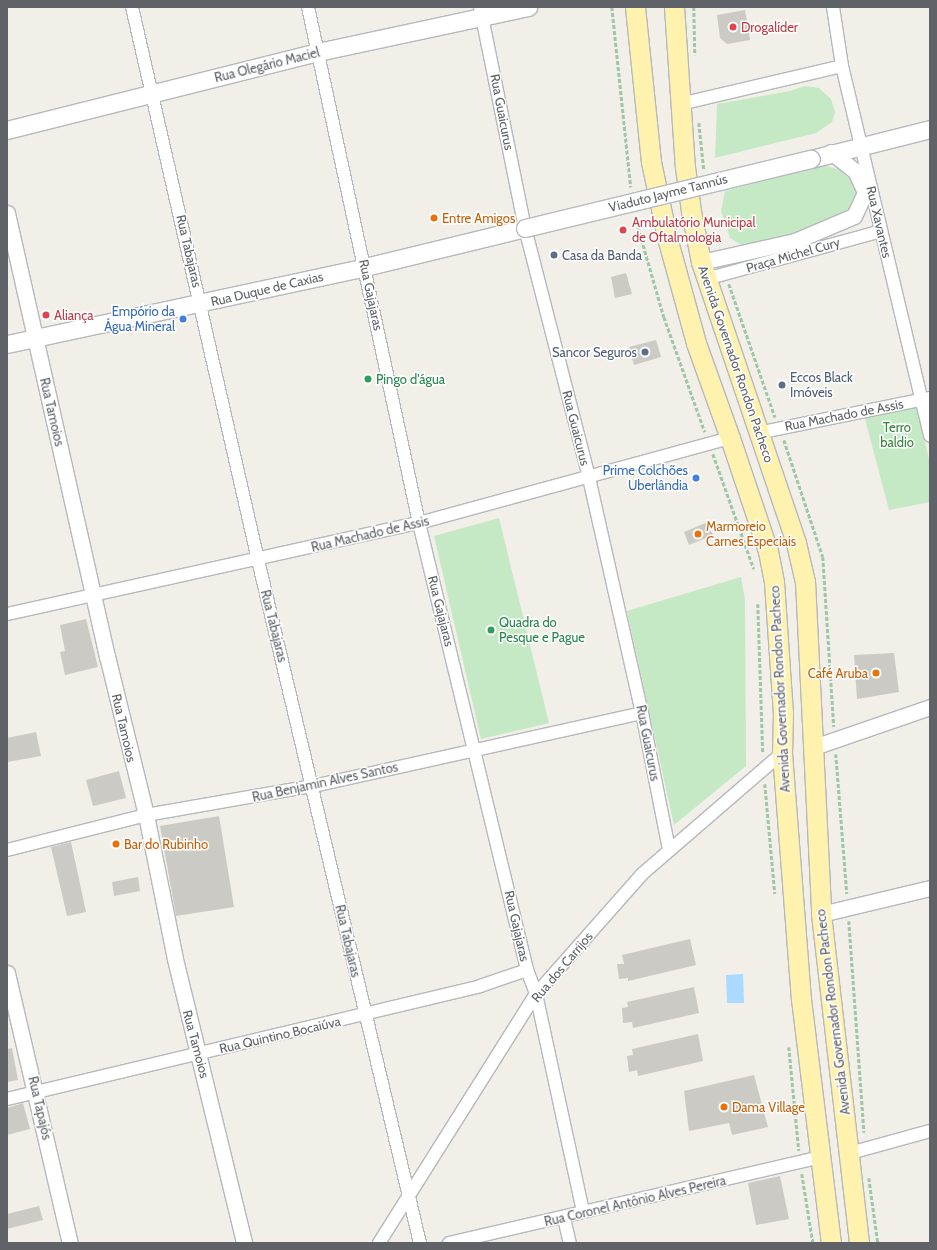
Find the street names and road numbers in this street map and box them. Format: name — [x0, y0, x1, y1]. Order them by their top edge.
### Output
street label: Rua Olegário Maciel — [213, 44, 321, 86]
street label: Rua Guaicurus — [487, 73, 517, 151]
street label: Viaduto Jayme Tannús — [607, 171, 729, 215]
street label: Rua Xavantes — [863, 184, 895, 260]
street label: Rua Tabajaras — [173, 213, 205, 289]
street label: Praça Michel Cury — [744, 234, 842, 276]
street label: Rua Gajajaras — [356, 258, 386, 332]
street label: Avenida Governador Rondon Pacheco — [695, 264, 777, 464]
street label: Rua Duque de Caxias — [209, 268, 325, 310]
street label: Rua Tamoios — [37, 376, 67, 448]
street label: Rua Guaicurus — [559, 389, 593, 467]
street label: Rua Machado de Assis — [783, 396, 905, 434]
street label: Rua Machado de Assis — [310, 513, 430, 555]
street label: Rua Gajajaras — [425, 574, 457, 648]
street label: Avenida Governador Rondon Pacheco — [767, 585, 793, 793]
street label: Rua Tabajaras — [257, 588, 291, 664]
street label: Rua Tamoios — [109, 692, 139, 764]
street label: Rua Guaicurus — [633, 704, 663, 782]
street label: Rua Benjamin Alves Santos — [251, 759, 399, 805]
street label: Rua Gajajaras — [501, 889, 533, 963]
street label: Rua Tabajaras — [332, 903, 364, 979]
street label: Avenida Governador Rondon Pacheco — [813, 908, 853, 1116]
street label: Rua dos Carrijos — [528, 929, 596, 1005]
street label: Rua Tamoios — [179, 1008, 213, 1080]
street label: Rua Quintino Bocaiúva — [218, 1013, 342, 1057]
street label: Rua Tapajós — [25, 1075, 55, 1141]
street label: Rua Coronel Antônio Alves Pereira — [543, 1172, 727, 1230]

